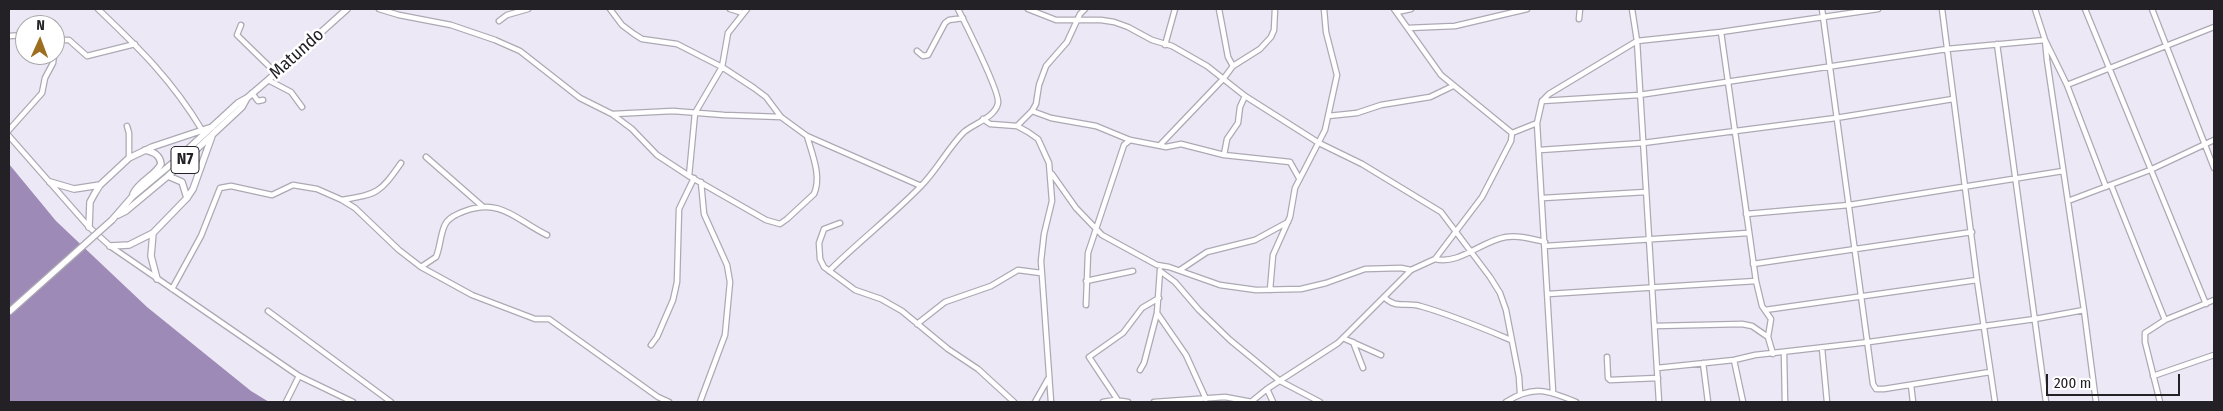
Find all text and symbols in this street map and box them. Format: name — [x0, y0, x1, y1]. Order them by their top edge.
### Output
north arrow — [15, 15, 65, 65]
text: N — [36, 17, 45, 34]
street label: Matundo — [265, 24, 329, 84]
road number: N7 — [171, 146, 199, 174]
scale bar — [2048, 364, 2182, 396]
text: 200 m — [2054, 374, 2091, 392]

